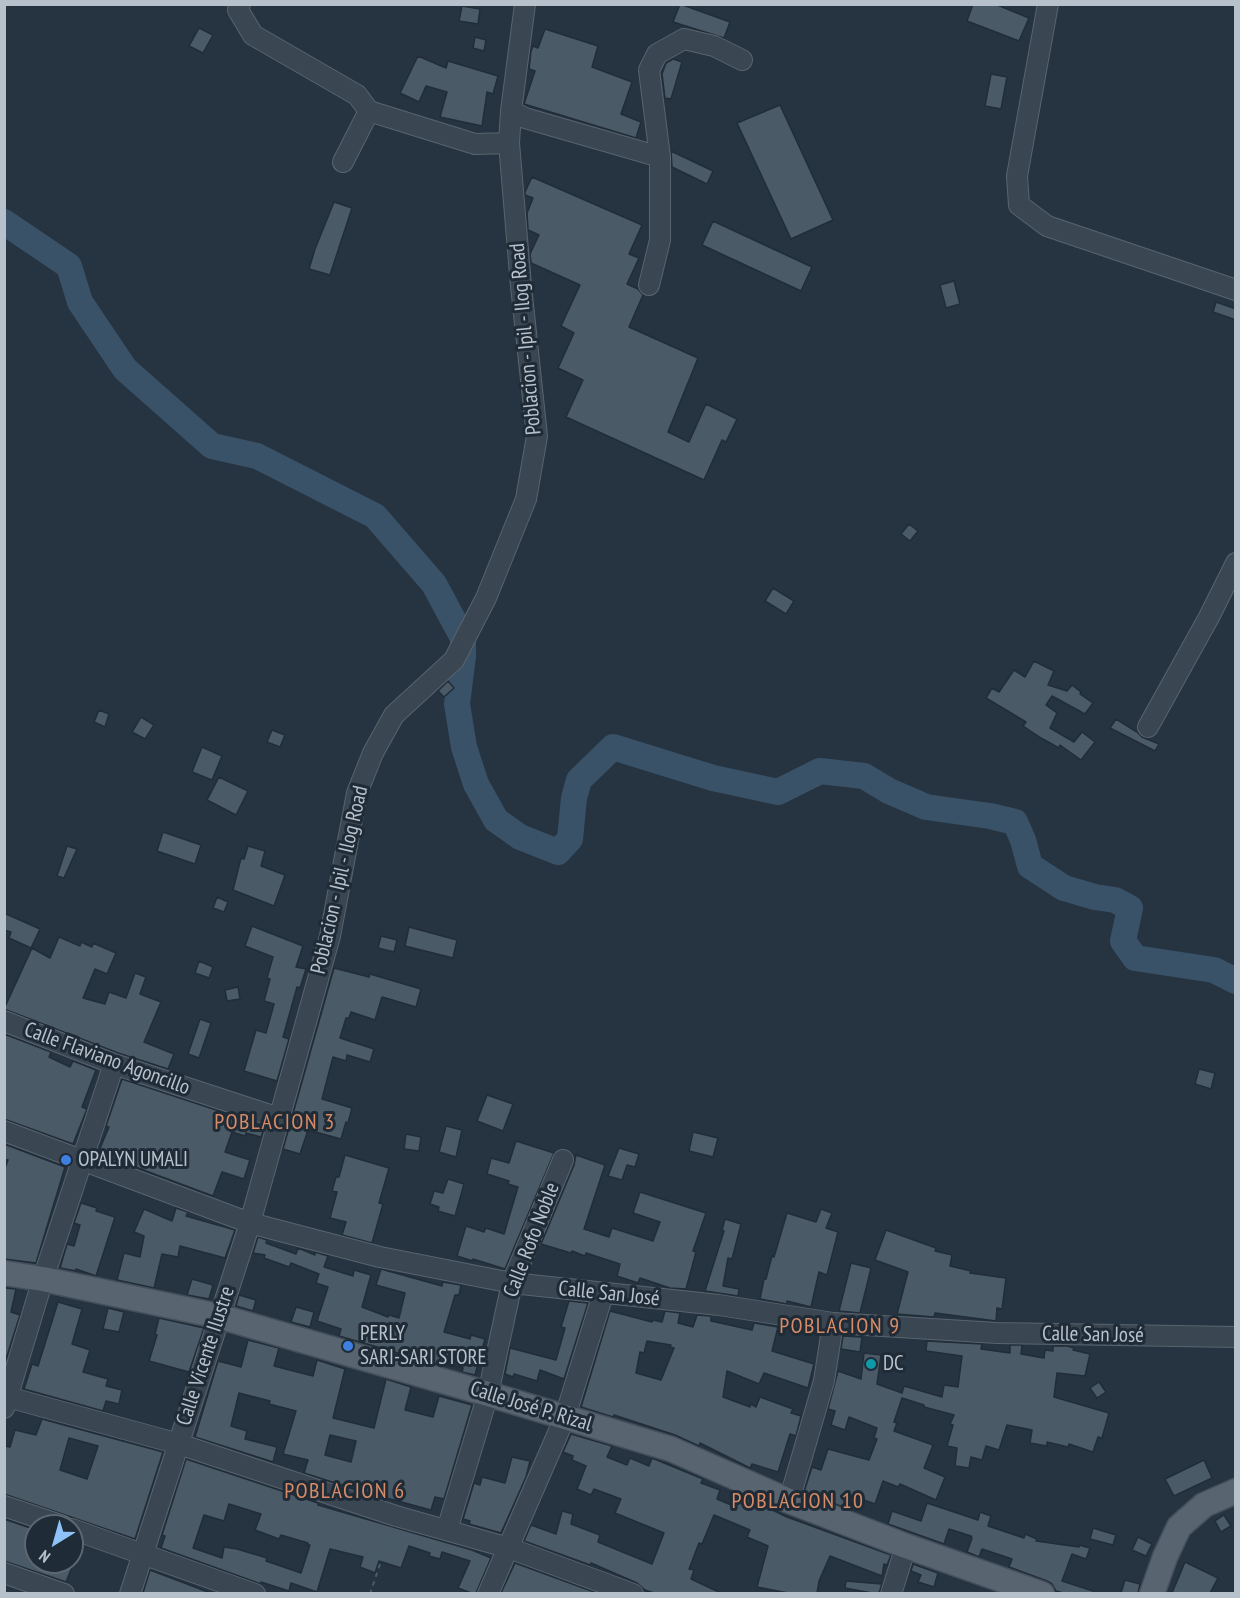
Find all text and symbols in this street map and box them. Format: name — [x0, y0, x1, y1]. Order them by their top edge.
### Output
street label: Poblacion - Ipil - Ilog Road — [505, 242, 547, 436]
street label: Poblacion - Ipil - Ilog Road — [306, 783, 374, 977]
street label: Calle Flaviano Agoncillo — [21, 1017, 193, 1101]
district label: POBLACION 3 — [214, 1110, 336, 1136]
place label: OPALYN UMALI — [78, 1147, 188, 1173]
marker: OPALYN UMALI — [59, 1153, 73, 1167]
street label: Calle Rofo Noble — [499, 1179, 565, 1301]
street label: Calle San José — [557, 1276, 661, 1312]
street label: Calle Vicente Ilustre — [172, 1283, 240, 1429]
district label: POBLACION 9 — [779, 1314, 901, 1340]
place label: PERLY SARI-SARI STORE — [360, 1321, 487, 1371]
street label: Calle San José — [1042, 1322, 1144, 1348]
marker: PERLY SARI-SARI STORE — [341, 1339, 355, 1353]
place label: DC — [883, 1351, 904, 1377]
marker: DC — [864, 1357, 878, 1371]
street label: Calle José P. Rizal — [467, 1377, 595, 1437]
district label: POBLACION 6 — [284, 1479, 406, 1505]
district label: POBLACION 10 — [732, 1489, 864, 1515]
north arrow — [24, 1514, 84, 1574]
text: N — [35, 1546, 54, 1567]

